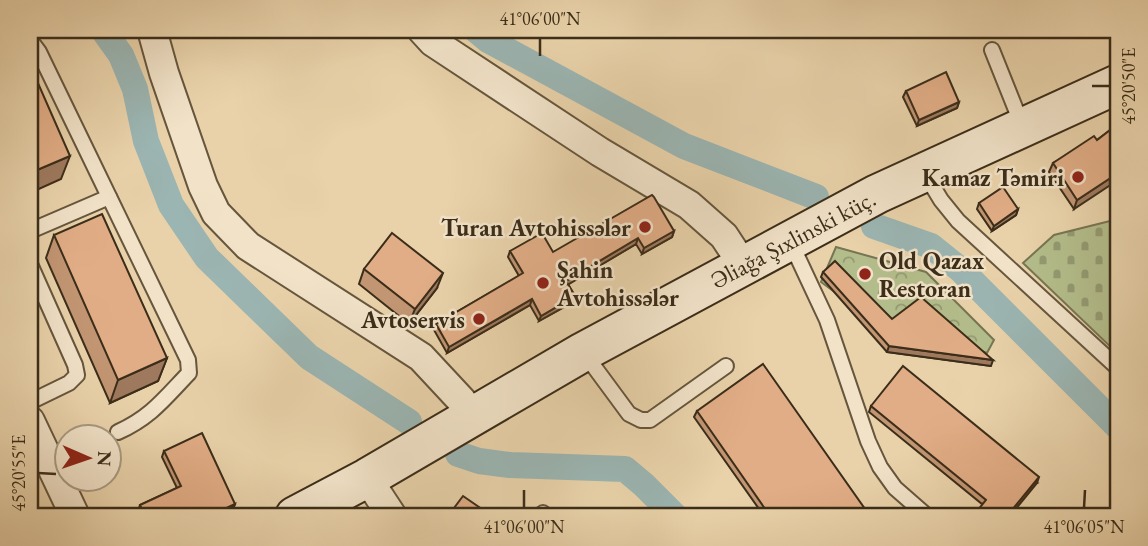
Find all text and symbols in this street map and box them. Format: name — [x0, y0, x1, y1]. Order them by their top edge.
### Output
text: 41°06'00"N — [500, 7, 581, 30]
text: 45°20'50"E — [1117, 48, 1140, 124]
place label: Kamaz Təmiri — [922, 162, 1064, 193]
marker: Kamaz Təmiri — [1070, 169, 1086, 185]
street label: Əliağa Şıxlinski küç. — [705, 182, 881, 296]
place label: Turan Avtohissələr — [441, 212, 631, 243]
marker: Turan Avtohissələr — [637, 219, 653, 235]
place label: Old Qazax Restoran — [879, 245, 984, 304]
place label: Şahin Avtohissələr — [556, 254, 679, 313]
marker: Old Qazax Restoran — [857, 266, 873, 282]
marker: Şahin Avtohissələr — [535, 275, 551, 291]
place label: Avtoservis — [360, 304, 465, 335]
marker: Avtoservis — [471, 311, 487, 327]
north arrow — [52, 424, 122, 494]
text: 45°20'55"E — [7, 435, 30, 511]
text: N — [92, 450, 117, 467]
text: 41°06'00"N — [484, 515, 565, 538]
text: 41°06'05"N — [1044, 515, 1125, 538]

